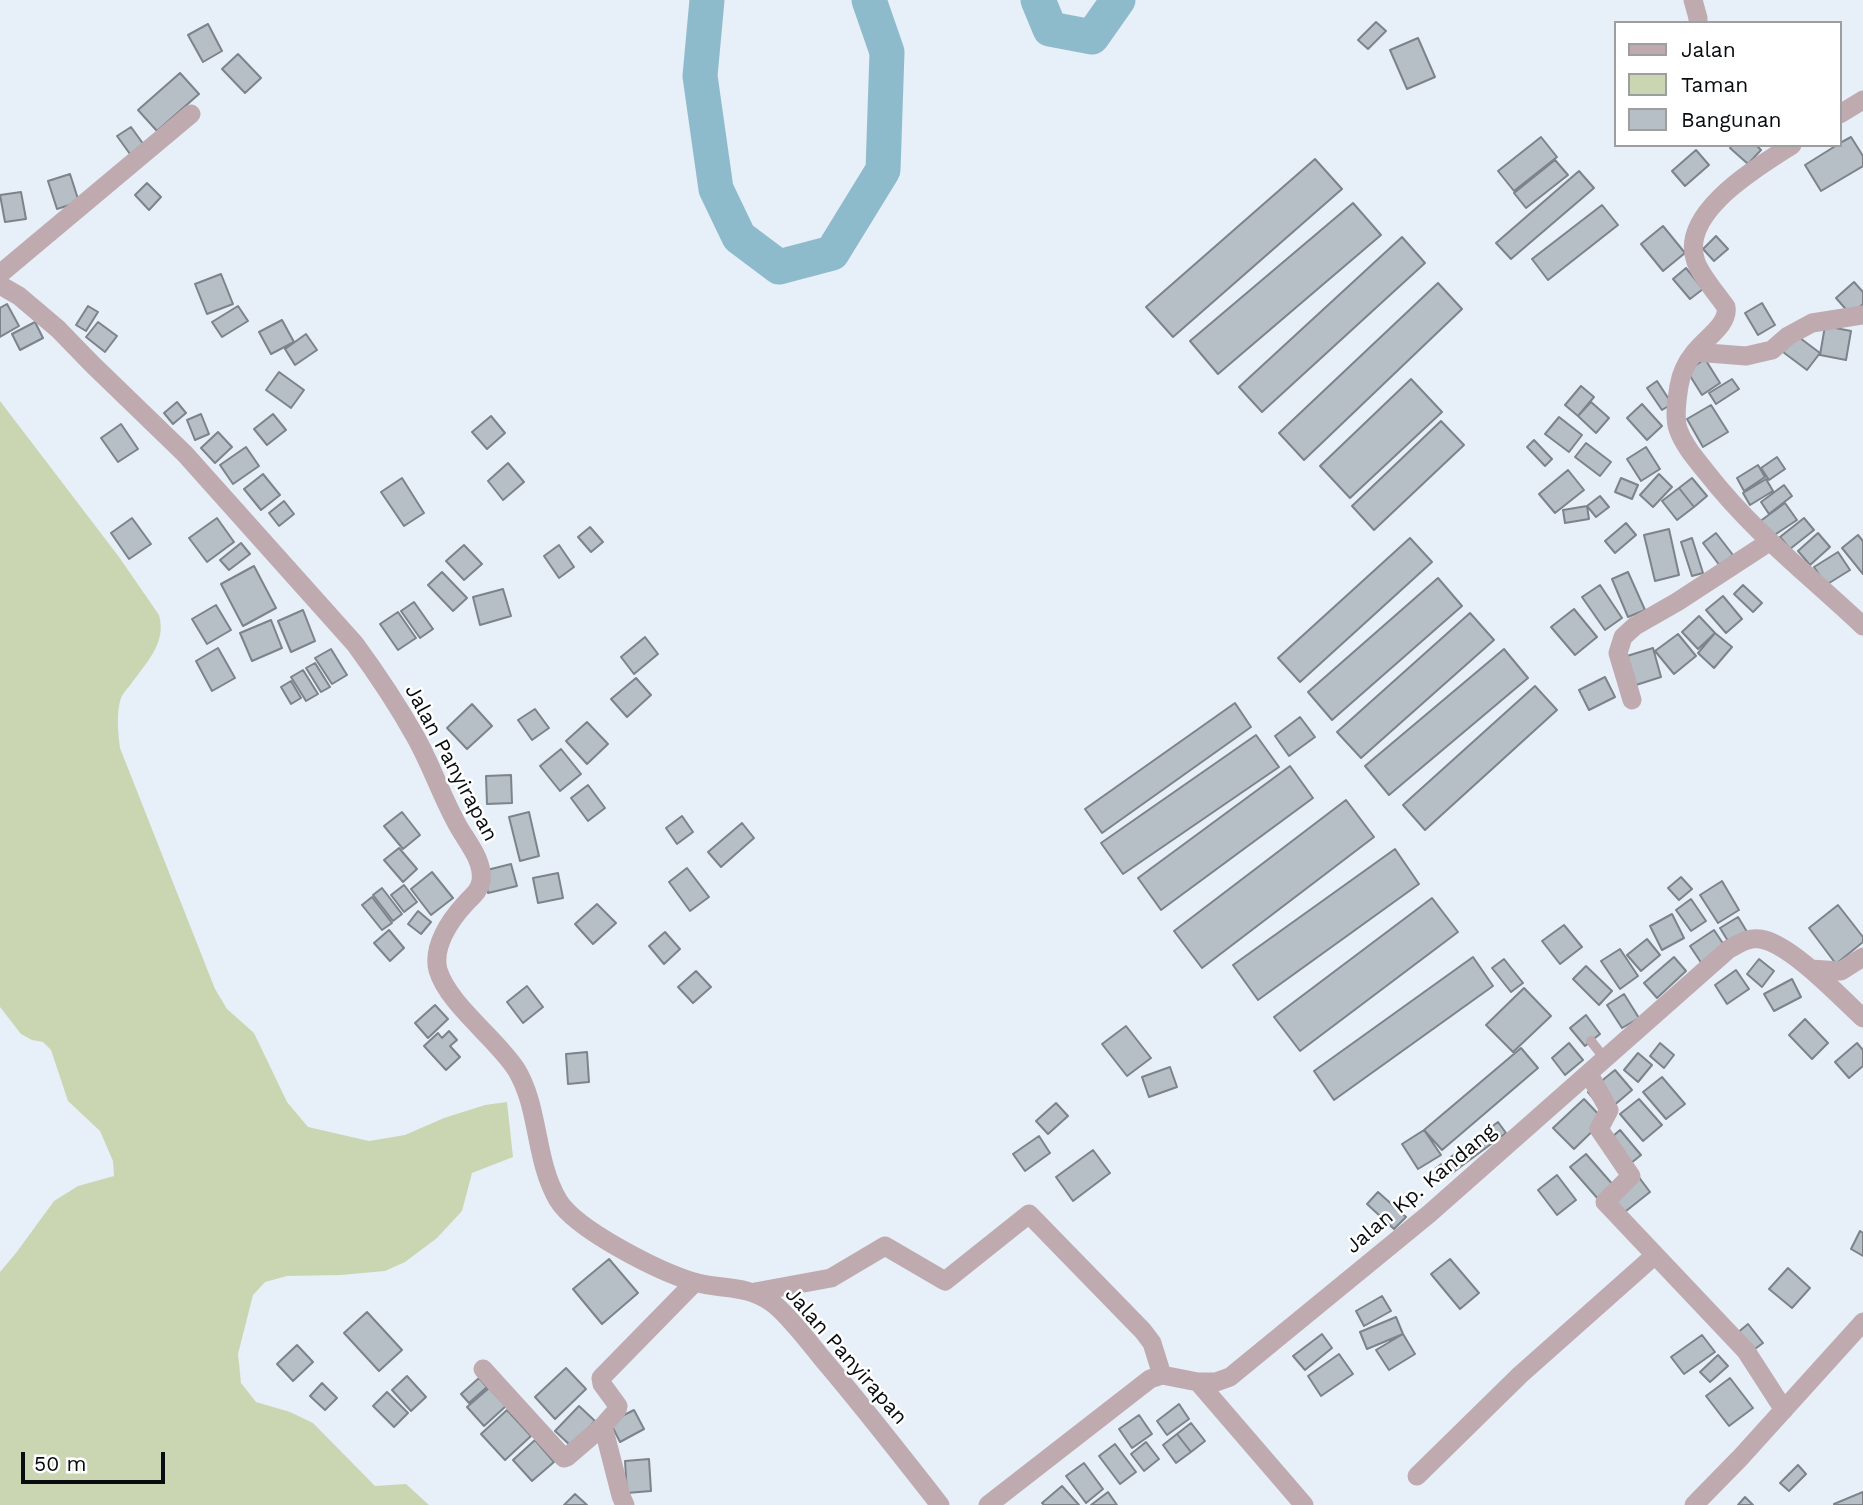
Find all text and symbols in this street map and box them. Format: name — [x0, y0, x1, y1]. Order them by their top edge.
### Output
legend — [1615, 21, 1842, 147]
text: Jalan — [1681, 37, 1736, 62]
text: Taman — [1681, 72, 1748, 97]
text: Bangunan — [1681, 107, 1782, 132]
street label: Jalan Panyirapan — [399, 680, 503, 846]
street label: Jalan Kp. Kandang — [1341, 1119, 1501, 1259]
street label: Jalan Panyirapan — [779, 1282, 913, 1430]
scale bar — [24, 1438, 168, 1482]
text: 50 m — [34, 1451, 86, 1476]

